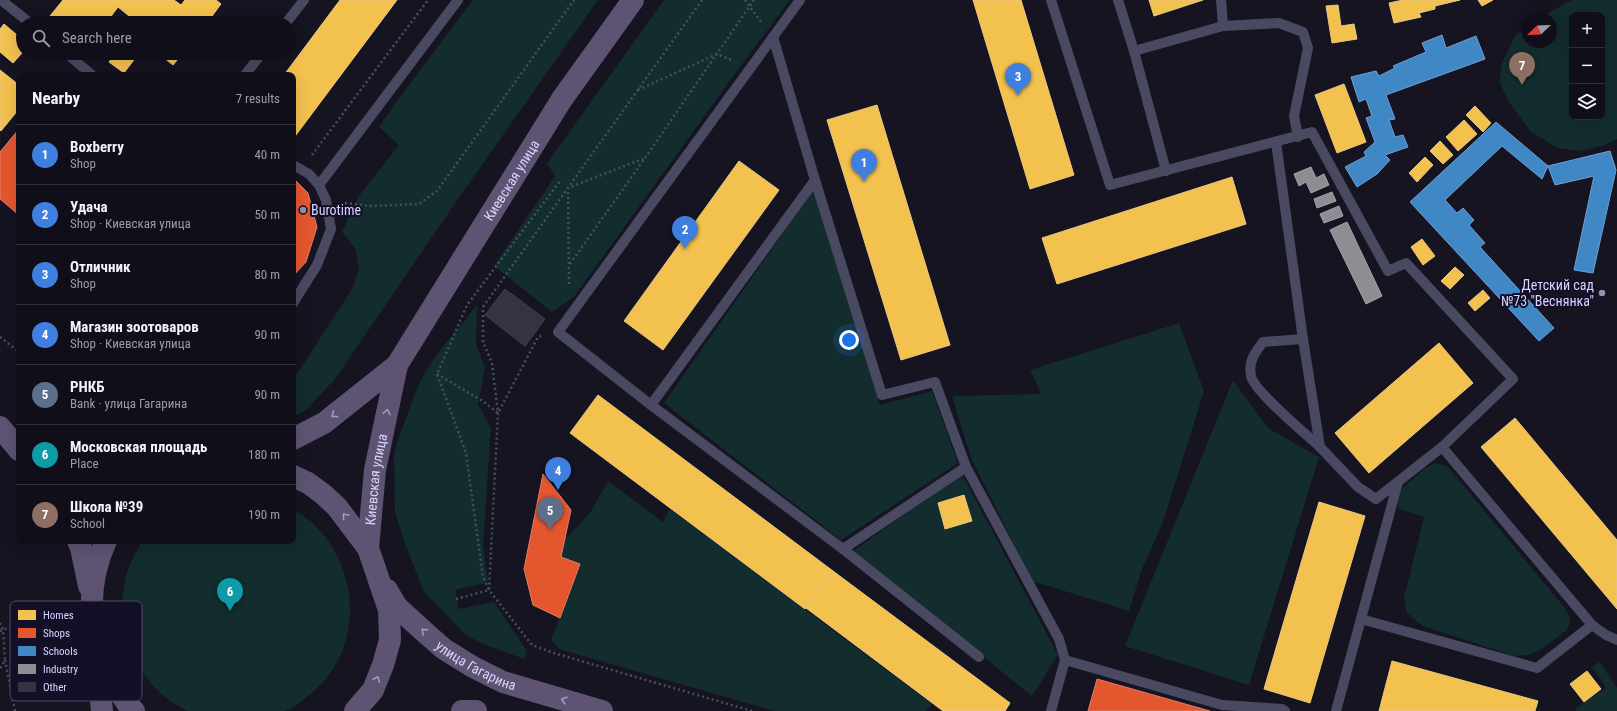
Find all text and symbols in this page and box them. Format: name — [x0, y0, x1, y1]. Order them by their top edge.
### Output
north arrow — [1521, 12, 1557, 48]
map controls — [1569, 12, 1605, 120]
button: + — [1569, 12, 1605, 48]
search box — [16, 16, 296, 60]
icon: search — [30, 27, 52, 49]
text: Search here — [62, 29, 132, 47]
button: − — [1569, 48, 1605, 84]
pin: 7 — [1509, 52, 1535, 85]
pin: 3 — [1005, 63, 1031, 96]
button: layers — [1569, 84, 1605, 120]
text: Nearby — [32, 88, 80, 108]
text: 7 results — [236, 91, 280, 106]
street label: Киевская улица — [480, 137, 543, 224]
text: Boxberry — [70, 138, 124, 156]
text: 1 — [42, 147, 48, 162]
text: 40 m — [254, 147, 280, 162]
pin: 1 — [851, 149, 877, 182]
text: Shop — [70, 156, 96, 171]
text: Удача — [70, 198, 108, 216]
place label: Burotime — [311, 202, 361, 218]
marker: Burotime — [298, 205, 308, 215]
text: 2 — [42, 207, 48, 222]
text: 50 m — [254, 207, 280, 222]
text: Shop · Киевская улица — [70, 216, 191, 231]
pin: 2 — [672, 216, 698, 249]
text: Отличник — [70, 258, 130, 276]
text: 3 — [42, 267, 48, 282]
text: 80 m — [254, 267, 280, 282]
text: Shop — [70, 276, 96, 291]
place label: Детский сад №73 "Веснянка" — [1501, 277, 1594, 309]
marker: Детский сад №73 "Веснянка" — [1597, 288, 1607, 298]
text: Магазин зоотоваров — [70, 318, 199, 336]
text: 4 — [42, 327, 48, 342]
text: 90 m — [254, 327, 280, 342]
your location — [839, 330, 859, 350]
text: Shop · Киевская улица — [70, 336, 191, 351]
text: РНКБ — [70, 378, 104, 396]
text: 5 — [42, 387, 48, 402]
text: 90 m — [254, 387, 280, 402]
text: Bank · улица Гагарина — [70, 396, 187, 411]
one-way arrow — [382, 409, 390, 415]
one-way arrow — [331, 411, 338, 418]
street label: Киевская улица — [362, 432, 390, 526]
text: Московская площадь — [70, 438, 207, 456]
text: 6 — [42, 447, 48, 462]
text: 180 m — [248, 447, 280, 462]
text: Place — [70, 456, 99, 471]
pin: 4 — [545, 457, 571, 490]
pin: 5 — [537, 497, 563, 530]
text: Школа №39 — [70, 498, 143, 516]
text: 7 — [42, 507, 48, 522]
text: 190 m — [248, 507, 280, 522]
one-way arrow — [342, 514, 349, 521]
text: School — [70, 516, 105, 531]
pin: 6 — [217, 578, 243, 611]
legend — [10, 601, 142, 701]
text: Homes — [43, 609, 74, 622]
text: Shops — [43, 627, 70, 640]
one-way arrow — [421, 629, 428, 636]
street label: улица Гагарина — [432, 638, 518, 693]
text: Schools — [43, 645, 78, 658]
text: Industry — [43, 663, 79, 676]
one-way arrow — [372, 676, 380, 684]
text: Other — [43, 681, 67, 694]
one-way arrow — [561, 696, 568, 705]

